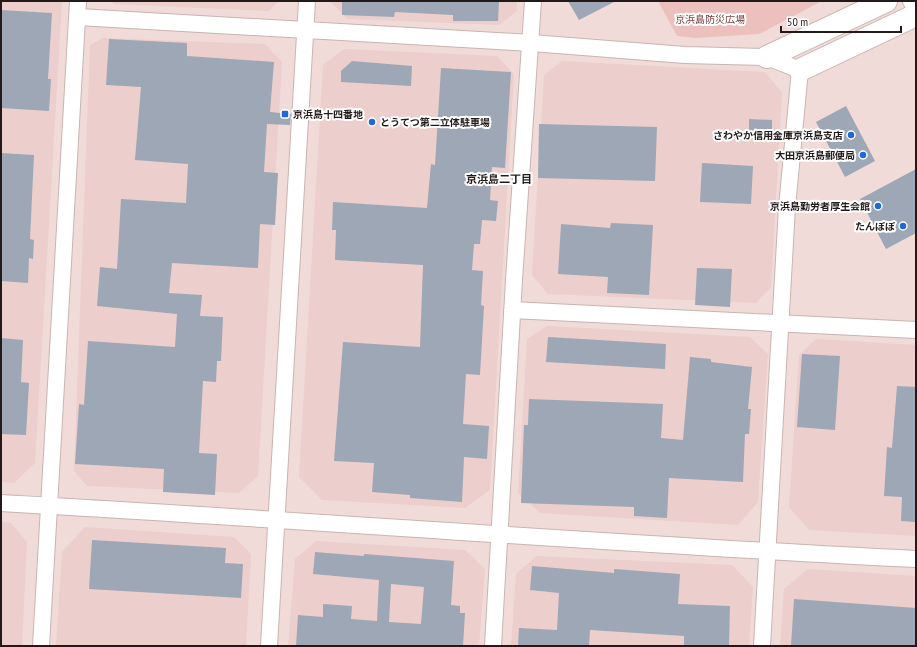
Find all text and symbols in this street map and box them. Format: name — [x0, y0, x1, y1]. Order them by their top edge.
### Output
scale bar — [781, 8, 901, 34]
park label: 京浜島防災広場 — [675, 13, 745, 26]
text: 50 m — [787, 14, 808, 29]
place label: 京浜島十四番地 — [293, 108, 363, 121]
marker: 京浜島十四番地 — [280, 109, 290, 119]
place label: とうてつ第二立体駐車場 — [380, 116, 490, 129]
marker: とうてつ第二立体駐車場 — [367, 117, 377, 127]
place label: さわやか信用金庫京浜島支店 — [713, 129, 843, 142]
marker: さわやか信用金庫京浜島支店 — [846, 130, 856, 140]
place label: 大田京浜島郵便局 — [775, 149, 855, 162]
marker: 大田京浜島郵便局 — [858, 150, 868, 160]
district label: 京浜島二丁目 — [466, 172, 532, 186]
place label: 京浜島勤労者厚生会館 — [770, 200, 870, 213]
marker: 京浜島勤労者厚生会館 — [873, 201, 883, 211]
place label: たんぽぽ — [855, 220, 895, 233]
marker: たんぽぽ — [898, 221, 908, 231]

